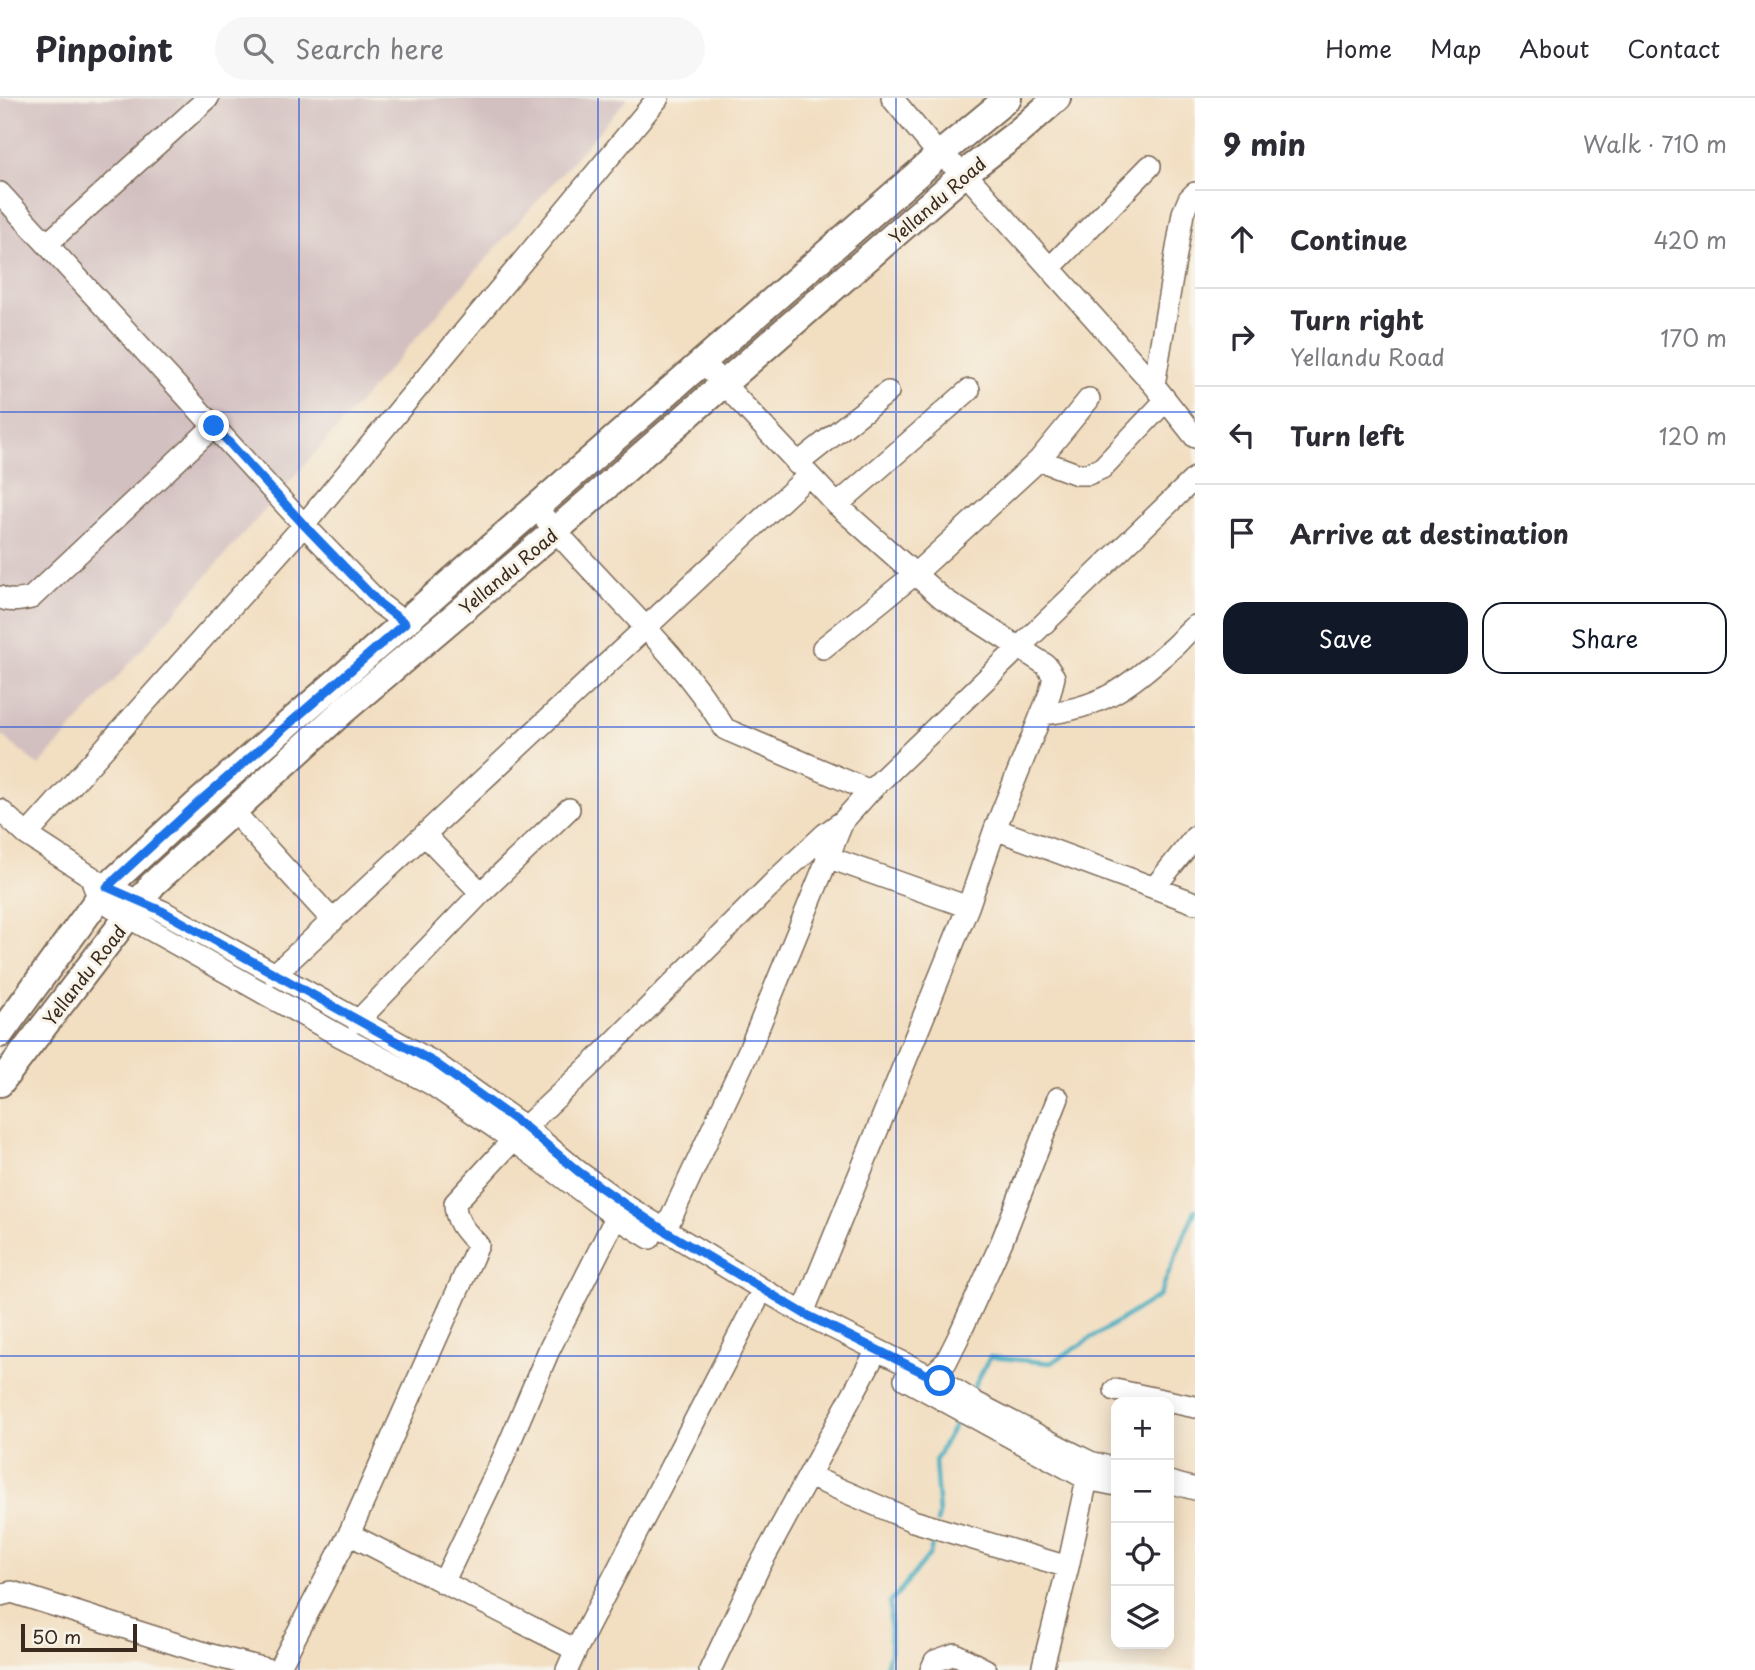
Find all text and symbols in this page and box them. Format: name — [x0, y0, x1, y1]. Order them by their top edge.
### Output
search box — [215, 17, 705, 80]
text: Pinpoint — [35, 23, 173, 73]
icon: search — [239, 29, 277, 67]
text: Search here — [295, 29, 444, 68]
text: Home — [1325, 30, 1392, 66]
text: Map — [1430, 30, 1481, 66]
text: About — [1519, 30, 1589, 66]
text: Contact — [1627, 30, 1720, 66]
text: 9 min — [1223, 121, 1306, 166]
text: Walk · 710 m — [1583, 126, 1727, 161]
street label: Yellandu Road — [882, 150, 992, 250]
icon: ahead — [1223, 220, 1261, 258]
text: Continue — [1290, 220, 1407, 259]
text: 420 m — [1653, 222, 1727, 257]
text: Turn right — [1290, 300, 1424, 339]
icon: right — [1223, 318, 1261, 356]
text: 170 m — [1660, 320, 1727, 355]
text: Yellandu Road — [1290, 339, 1445, 374]
route end — [198, 410, 229, 441]
icon: left — [1223, 416, 1261, 454]
text: Turn left — [1290, 416, 1405, 455]
text: 120 m — [1659, 418, 1727, 453]
icon: arrive — [1223, 514, 1261, 552]
text: Arrive at destination — [1290, 514, 1569, 553]
street label: Yellandu Road — [453, 522, 563, 620]
button: Save — [1223, 602, 1468, 674]
button: Share — [1482, 602, 1727, 674]
street label: Yellandu Road — [36, 919, 132, 1031]
route start — [924, 1365, 955, 1396]
map controls — [1111, 1397, 1174, 1649]
button: + — [1111, 1397, 1174, 1460]
button: − — [1111, 1460, 1174, 1523]
button: locate — [1111, 1523, 1174, 1586]
button: layers — [1111, 1586, 1174, 1649]
scale bar — [21, 1621, 136, 1653]
text: 50 m — [32, 1622, 81, 1650]

